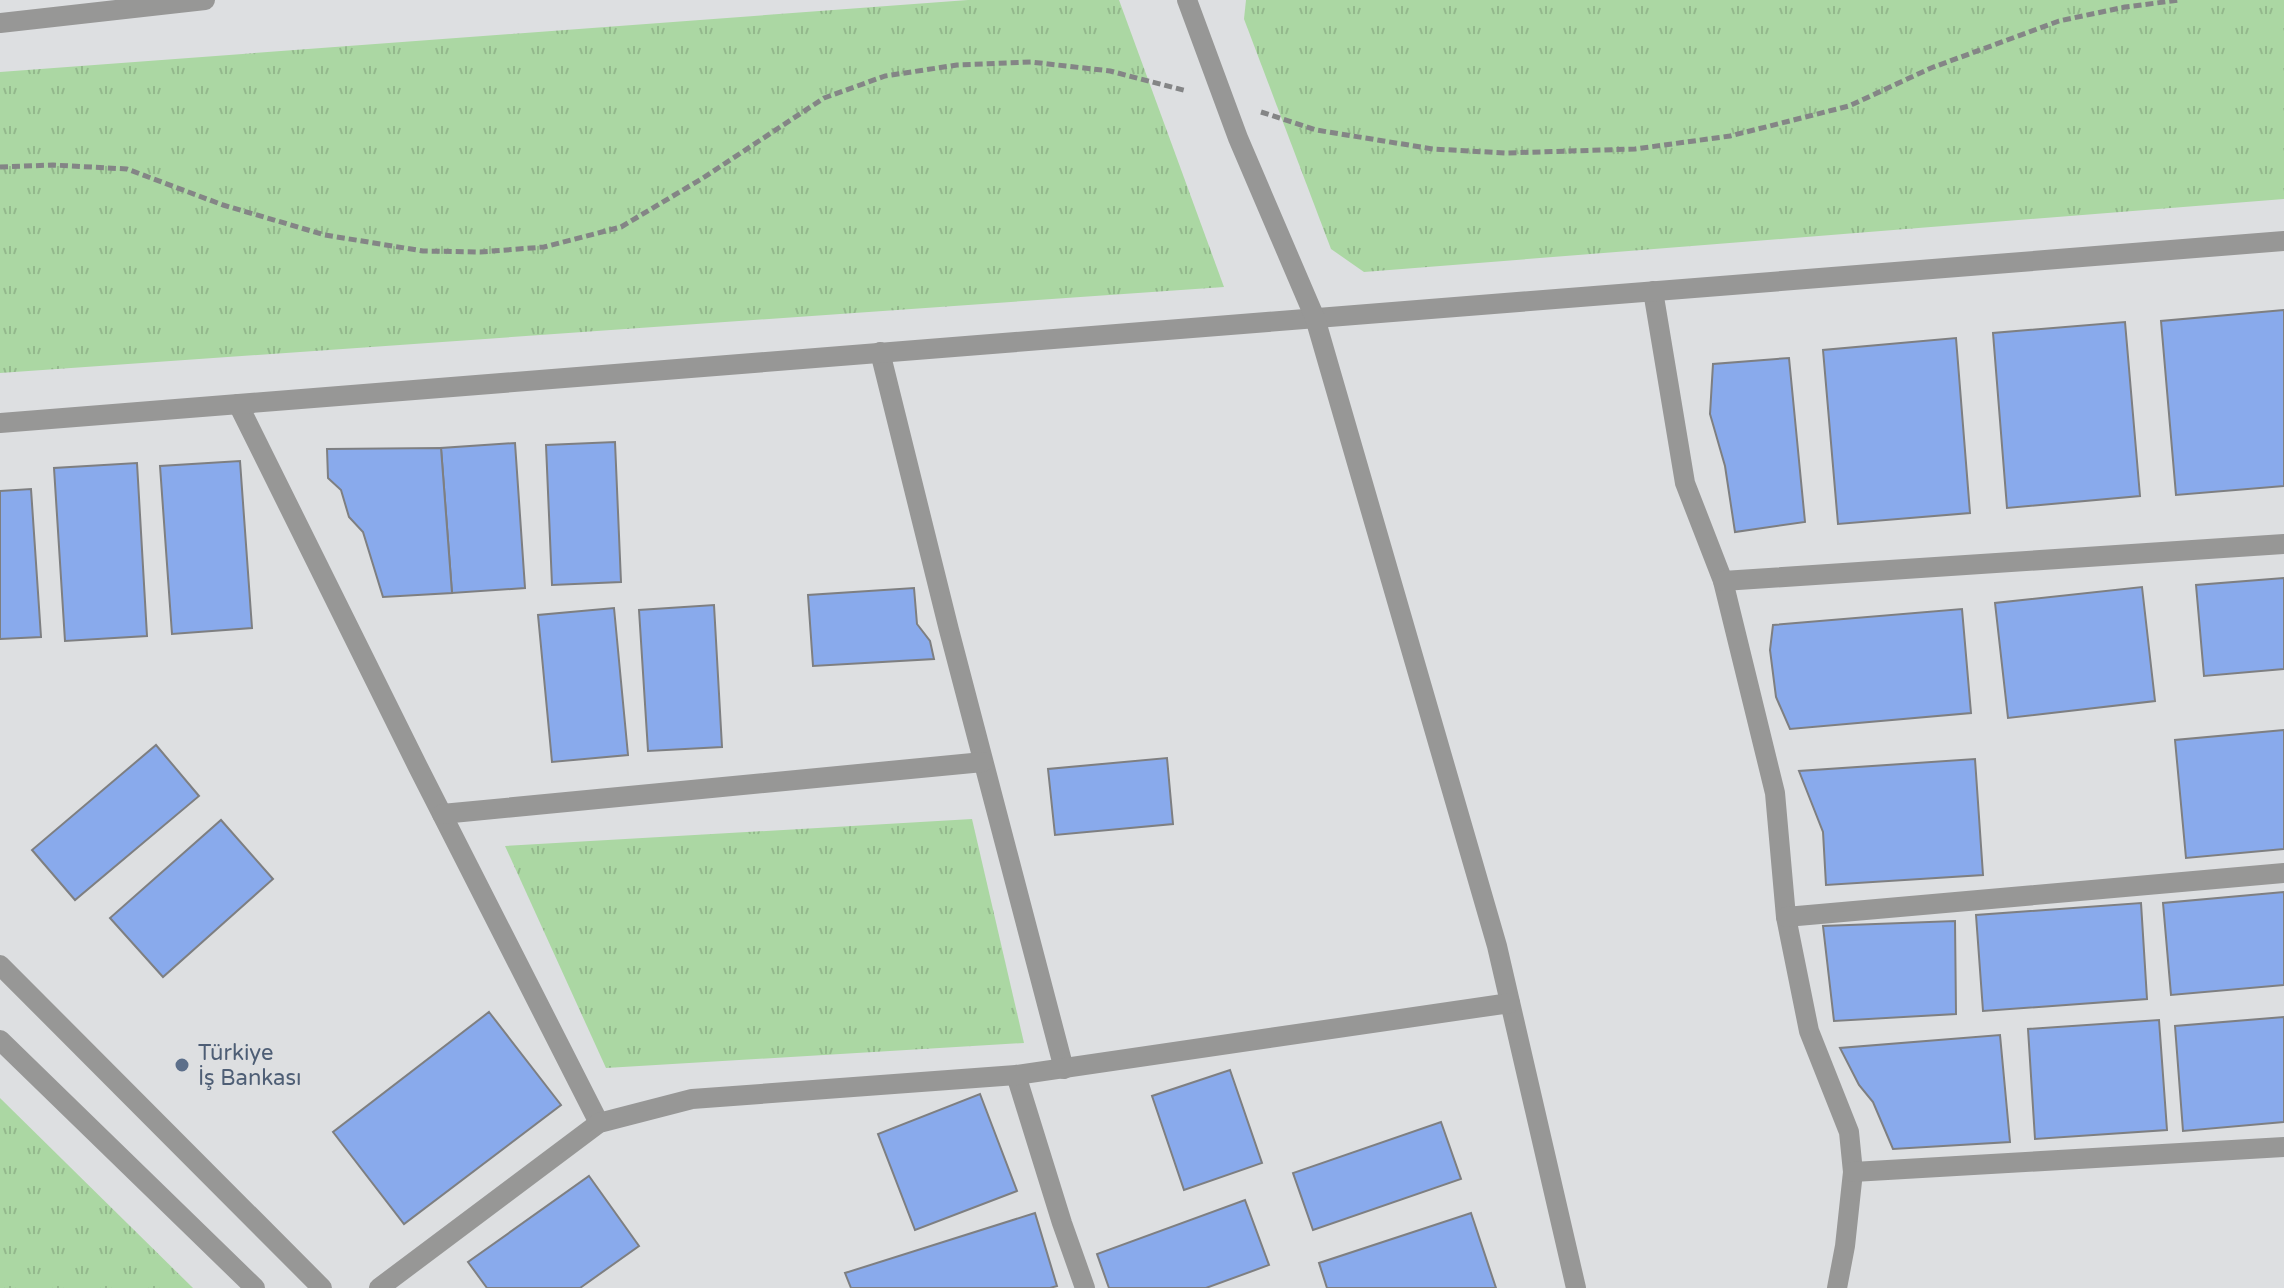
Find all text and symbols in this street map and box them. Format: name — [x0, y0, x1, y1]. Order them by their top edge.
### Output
place label: Türkiye İş Bankası — [198, 1040, 302, 1091]
marker: Türkiye İş Bankası — [173, 1056, 191, 1074]

